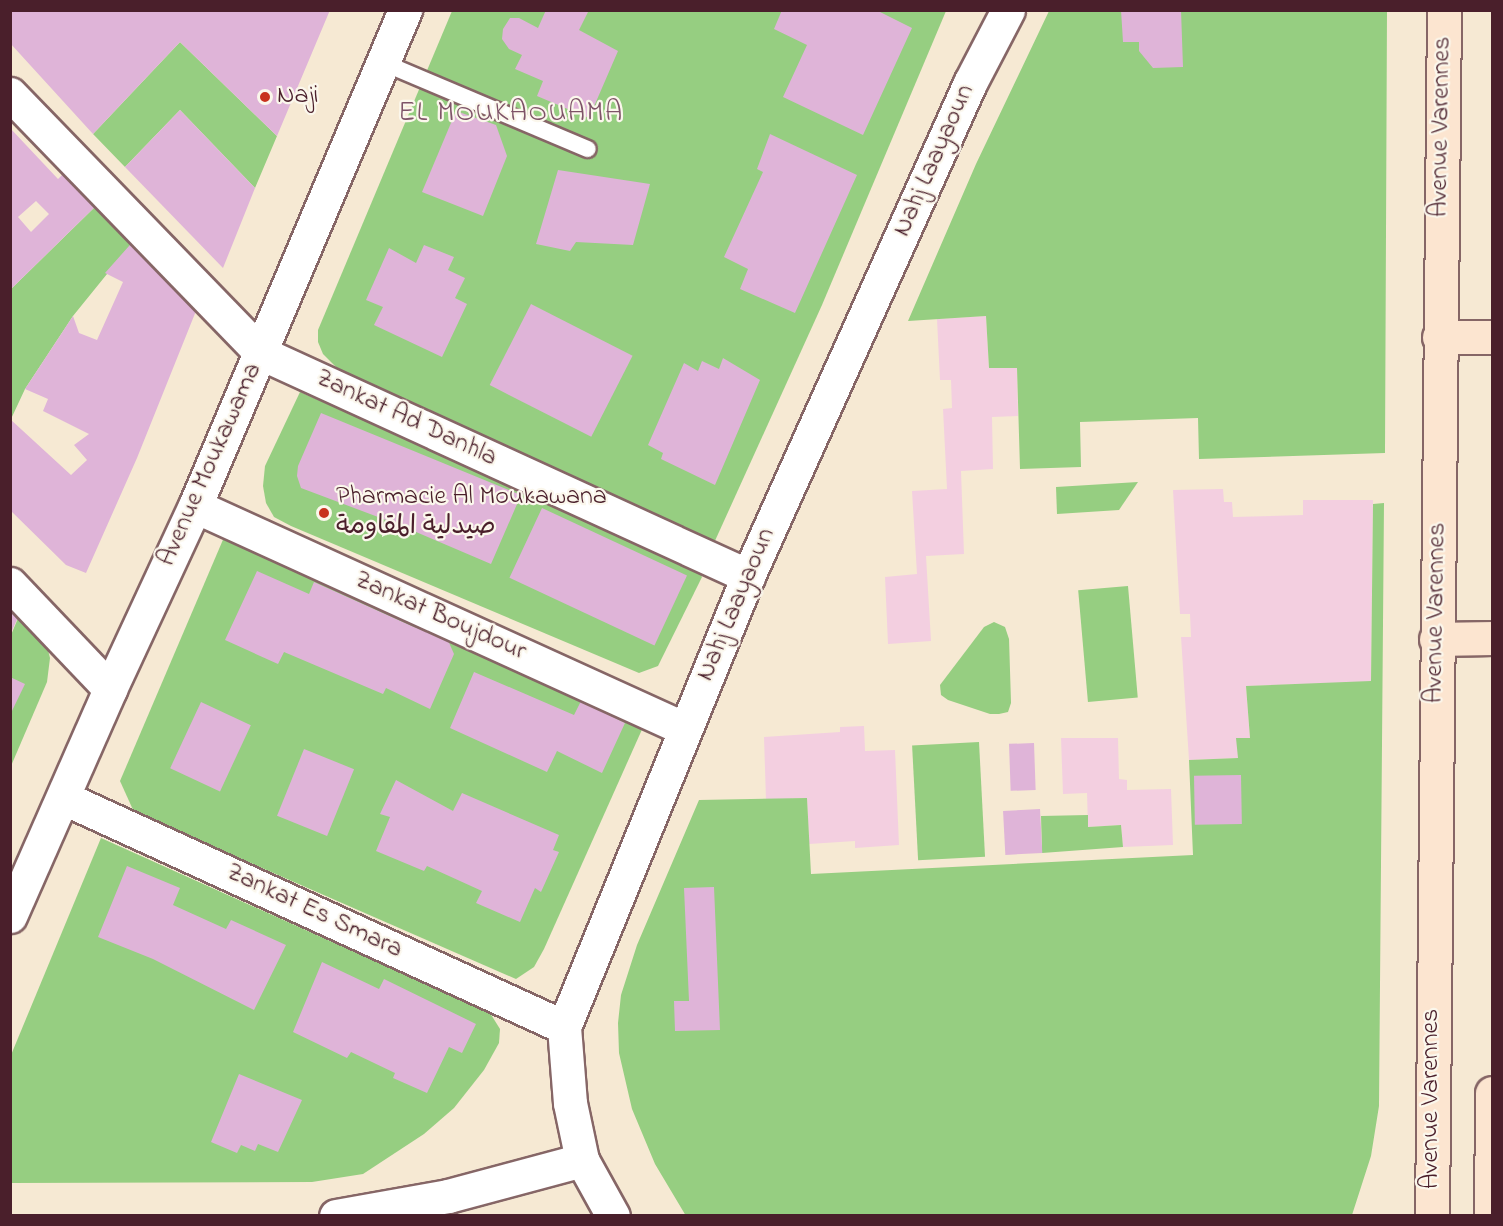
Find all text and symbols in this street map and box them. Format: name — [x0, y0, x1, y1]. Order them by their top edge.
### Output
street label: Avenue Varennes — [1425, 36, 1459, 218]
street label: Nahj Laayaoun — [888, 80, 982, 242]
place label: Naji — [277, 81, 318, 113]
marker: Naji — [258, 90, 272, 104]
district label: EL MOUKAOUAMA — [398, 97, 624, 131]
street label: Avenue Moukawama — [152, 359, 270, 571]
street label: Zankat Ad Danhla — [311, 363, 501, 475]
place label: Pharmacie Al Moukawana صيدلية المقاومة — [336, 482, 607, 544]
marker: Pharmacie Al Moukawana صيدلية المقاومة — [317, 506, 331, 520]
street label: Avenue Varennes — [1420, 522, 1454, 704]
street label: Nahj Laayaoun — [691, 524, 783, 686]
street label: Zankat Boujdour — [349, 565, 531, 669]
street label: Zankat Es Smara — [221, 858, 407, 966]
street label: Avenue Varennes — [1416, 1009, 1448, 1189]

